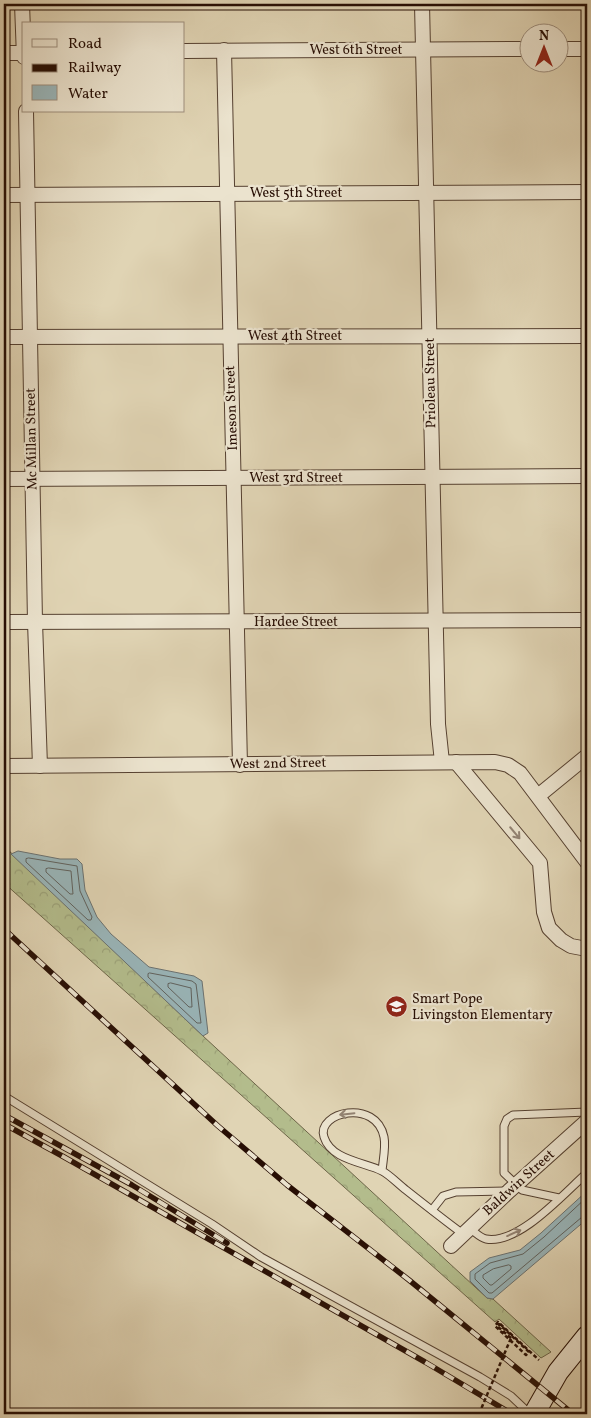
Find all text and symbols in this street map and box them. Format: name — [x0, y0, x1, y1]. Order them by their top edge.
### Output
legend — [22, 22, 185, 112]
north arrow — [518, 22, 568, 72]
text: N — [539, 27, 549, 46]
text: Road — [68, 34, 102, 55]
street label: West 6th Street — [309, 41, 403, 60]
text: Railway — [68, 58, 121, 79]
text: Water — [68, 84, 108, 105]
street label: West 5th Street — [250, 184, 342, 203]
street label: West 4th Street — [248, 327, 342, 346]
street label: Prioleau Street — [421, 337, 441, 429]
street label: Imeson Street — [221, 365, 243, 451]
street label: Mc Millan Street — [22, 388, 42, 490]
street label: West 3rd Street — [249, 469, 343, 488]
street label: Hardee Street — [254, 613, 338, 632]
street label: West 2nd Street — [230, 754, 327, 774]
one-way arrow — [509, 827, 521, 840]
place label: Smart Pope Livingston Elementary — [412, 990, 553, 1025]
school or university icon: Smart Pope Livingston Elementary — [384, 995, 408, 1019]
one-way arrow — [340, 1109, 356, 1119]
street label: Baldwin Street — [479, 1146, 559, 1220]
one-way arrow — [506, 1228, 521, 1237]

